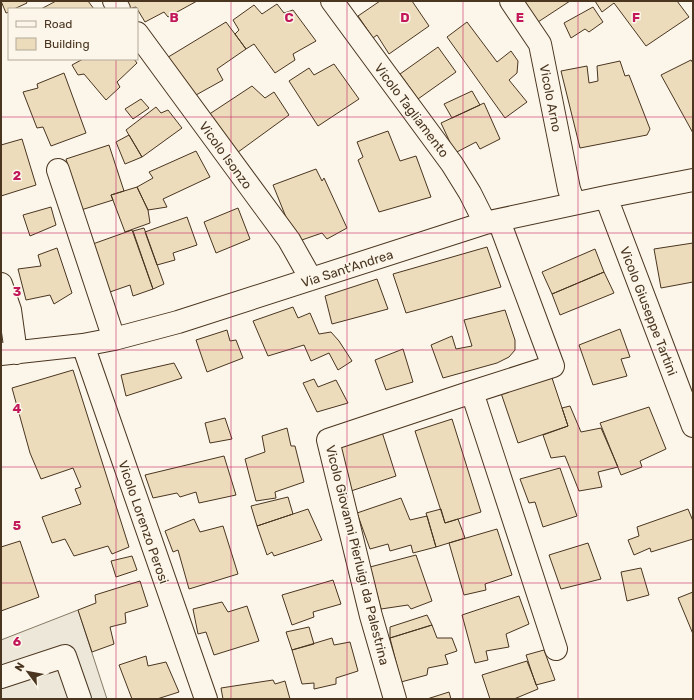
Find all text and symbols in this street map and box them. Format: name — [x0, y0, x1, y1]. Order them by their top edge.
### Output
legend — [8, 8, 138, 60]
text: B — [169, 10, 179, 25]
text: C — [284, 10, 294, 25]
text: D — [400, 10, 410, 25]
text: E — [516, 10, 524, 25]
text: F — [632, 10, 640, 25]
text: Road — [44, 17, 72, 31]
text: Building — [44, 37, 90, 51]
street label: Vicolo Tagliamento — [371, 60, 452, 161]
street label: Vicolo Arno — [537, 63, 564, 133]
street label: Vicolo Isonzo — [196, 119, 255, 192]
text: 2 — [13, 168, 21, 183]
street label: Vicolo Giuseppe Tartini — [617, 244, 680, 378]
street label: Via Sant'Andrea — [299, 247, 395, 290]
text: 3 — [13, 284, 22, 299]
text: 4 — [13, 401, 22, 416]
street label: Vicolo Giovanni Pierluigi da Palestrina — [322, 444, 392, 667]
street label: Vicolo Lorenzo Perosi — [115, 459, 172, 586]
text: 5 — [13, 518, 21, 533]
text: 6 — [13, 634, 22, 649]
north arrow — [8, 652, 48, 692]
text: N — [12, 660, 28, 674]

